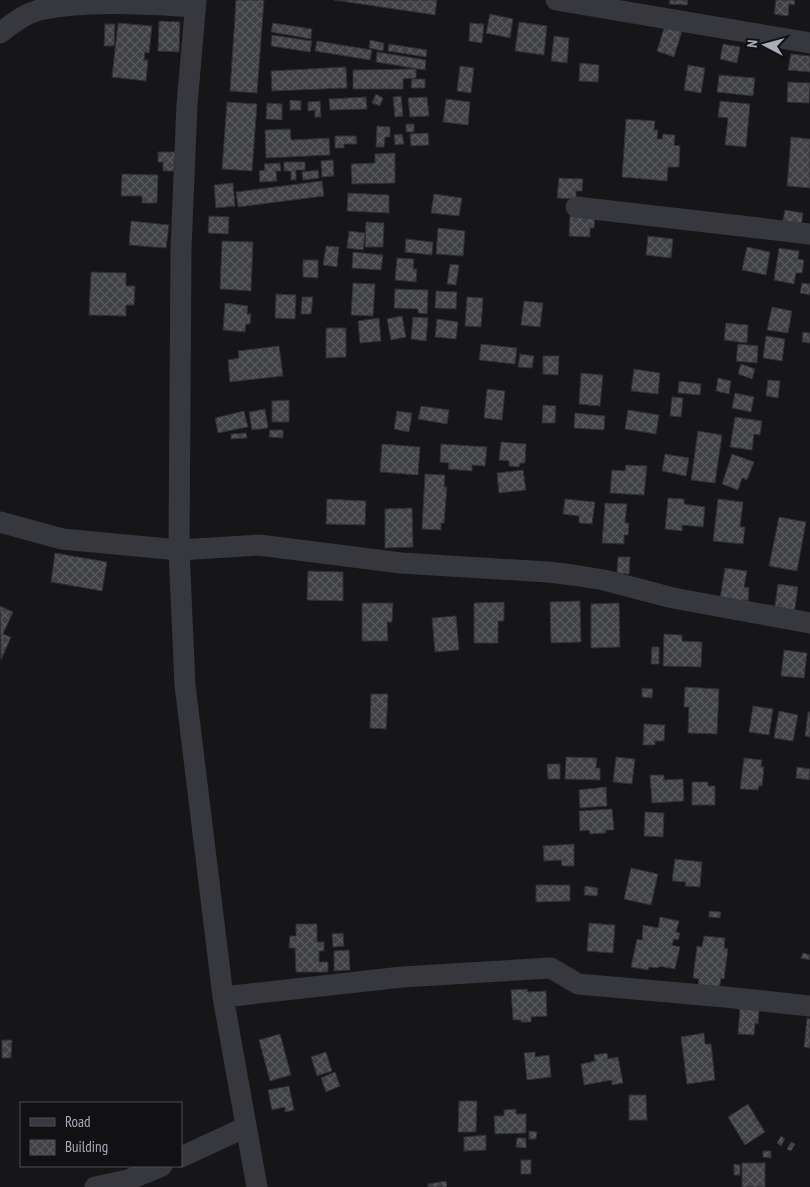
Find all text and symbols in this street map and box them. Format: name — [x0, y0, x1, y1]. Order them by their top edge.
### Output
north arrow — [740, 20, 790, 70]
text: N — [743, 39, 761, 48]
legend — [20, 1102, 182, 1167]
text: Road — [65, 1112, 91, 1131]
text: Building — [65, 1137, 108, 1156]

